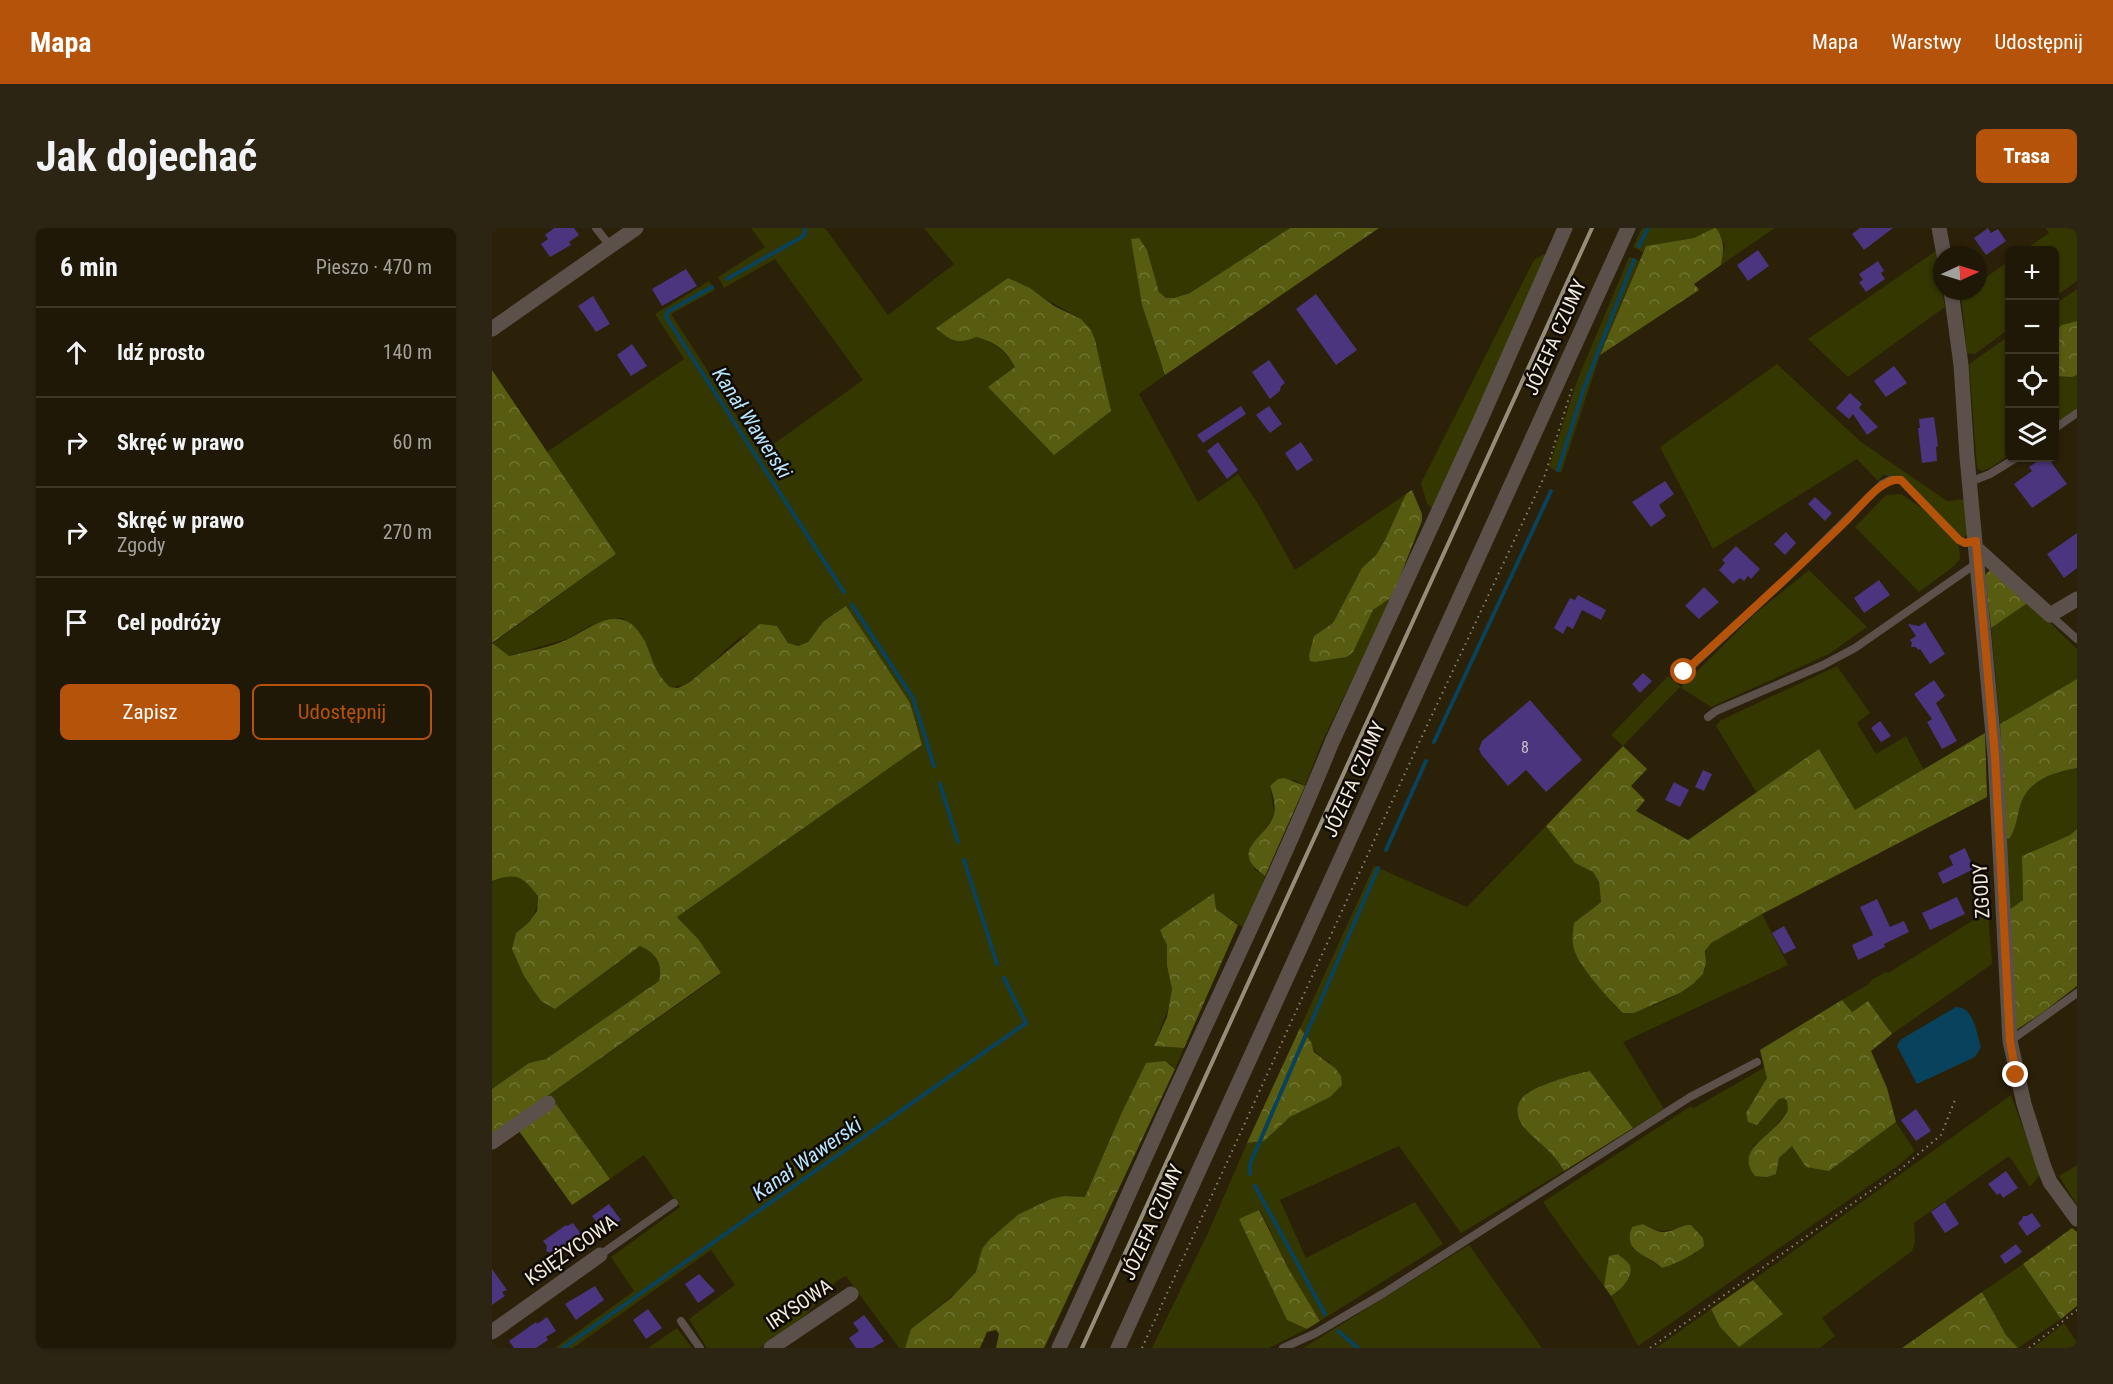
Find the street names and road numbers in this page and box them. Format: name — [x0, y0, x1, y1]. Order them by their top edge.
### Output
street label: JÓZEFA CZUMY — [1519, 275, 1591, 399]
street label: JÓZEFA CZUMY — [1318, 717, 1390, 841]
street label: ZGODY — [1968, 862, 1994, 919]
street label: JÓZEFA CZUMY — [1116, 1160, 1188, 1284]
street label: KSIĘŻYCOWA — [520, 1209, 622, 1290]
street label: IRYSOWA — [762, 1273, 837, 1335]

